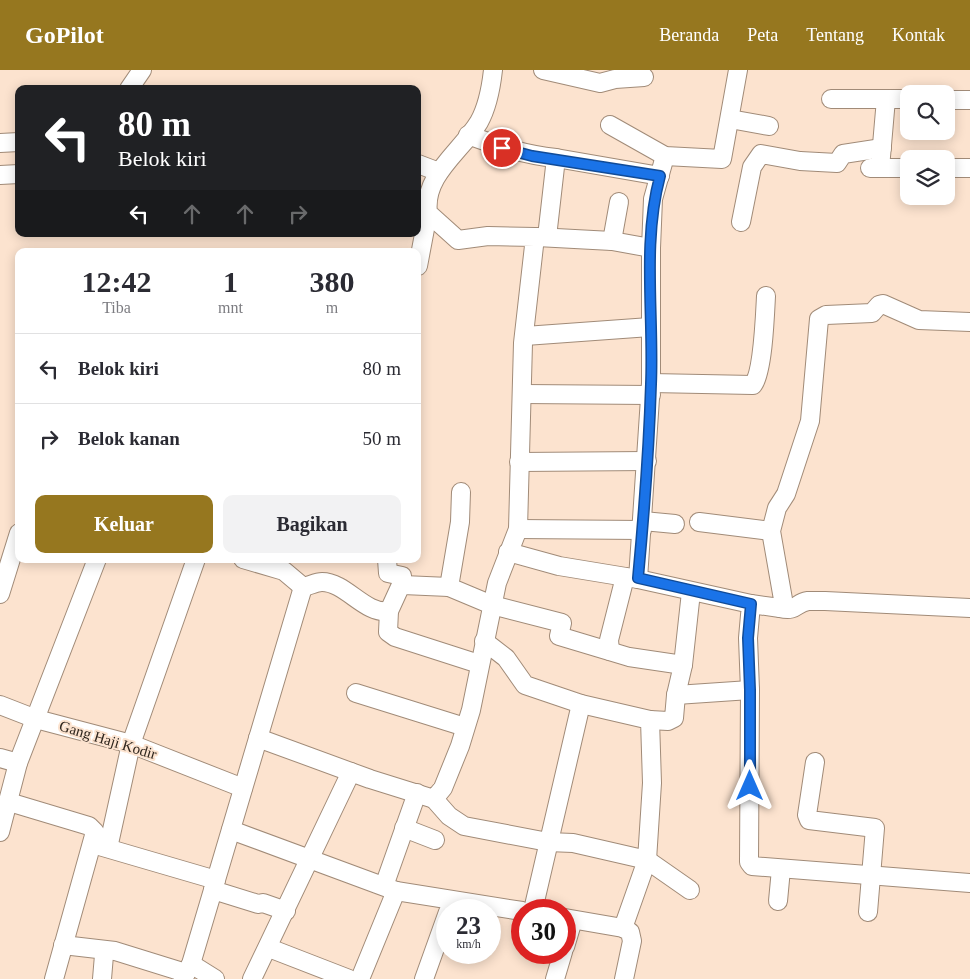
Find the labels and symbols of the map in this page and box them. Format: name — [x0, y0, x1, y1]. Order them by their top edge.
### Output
pin — [481, 127, 523, 169]
street label: Gang Haji Kodir — [57, 718, 159, 762]
position arrow — [723, 759, 775, 811]
speed limit sign: 30 — [511, 899, 576, 964]

